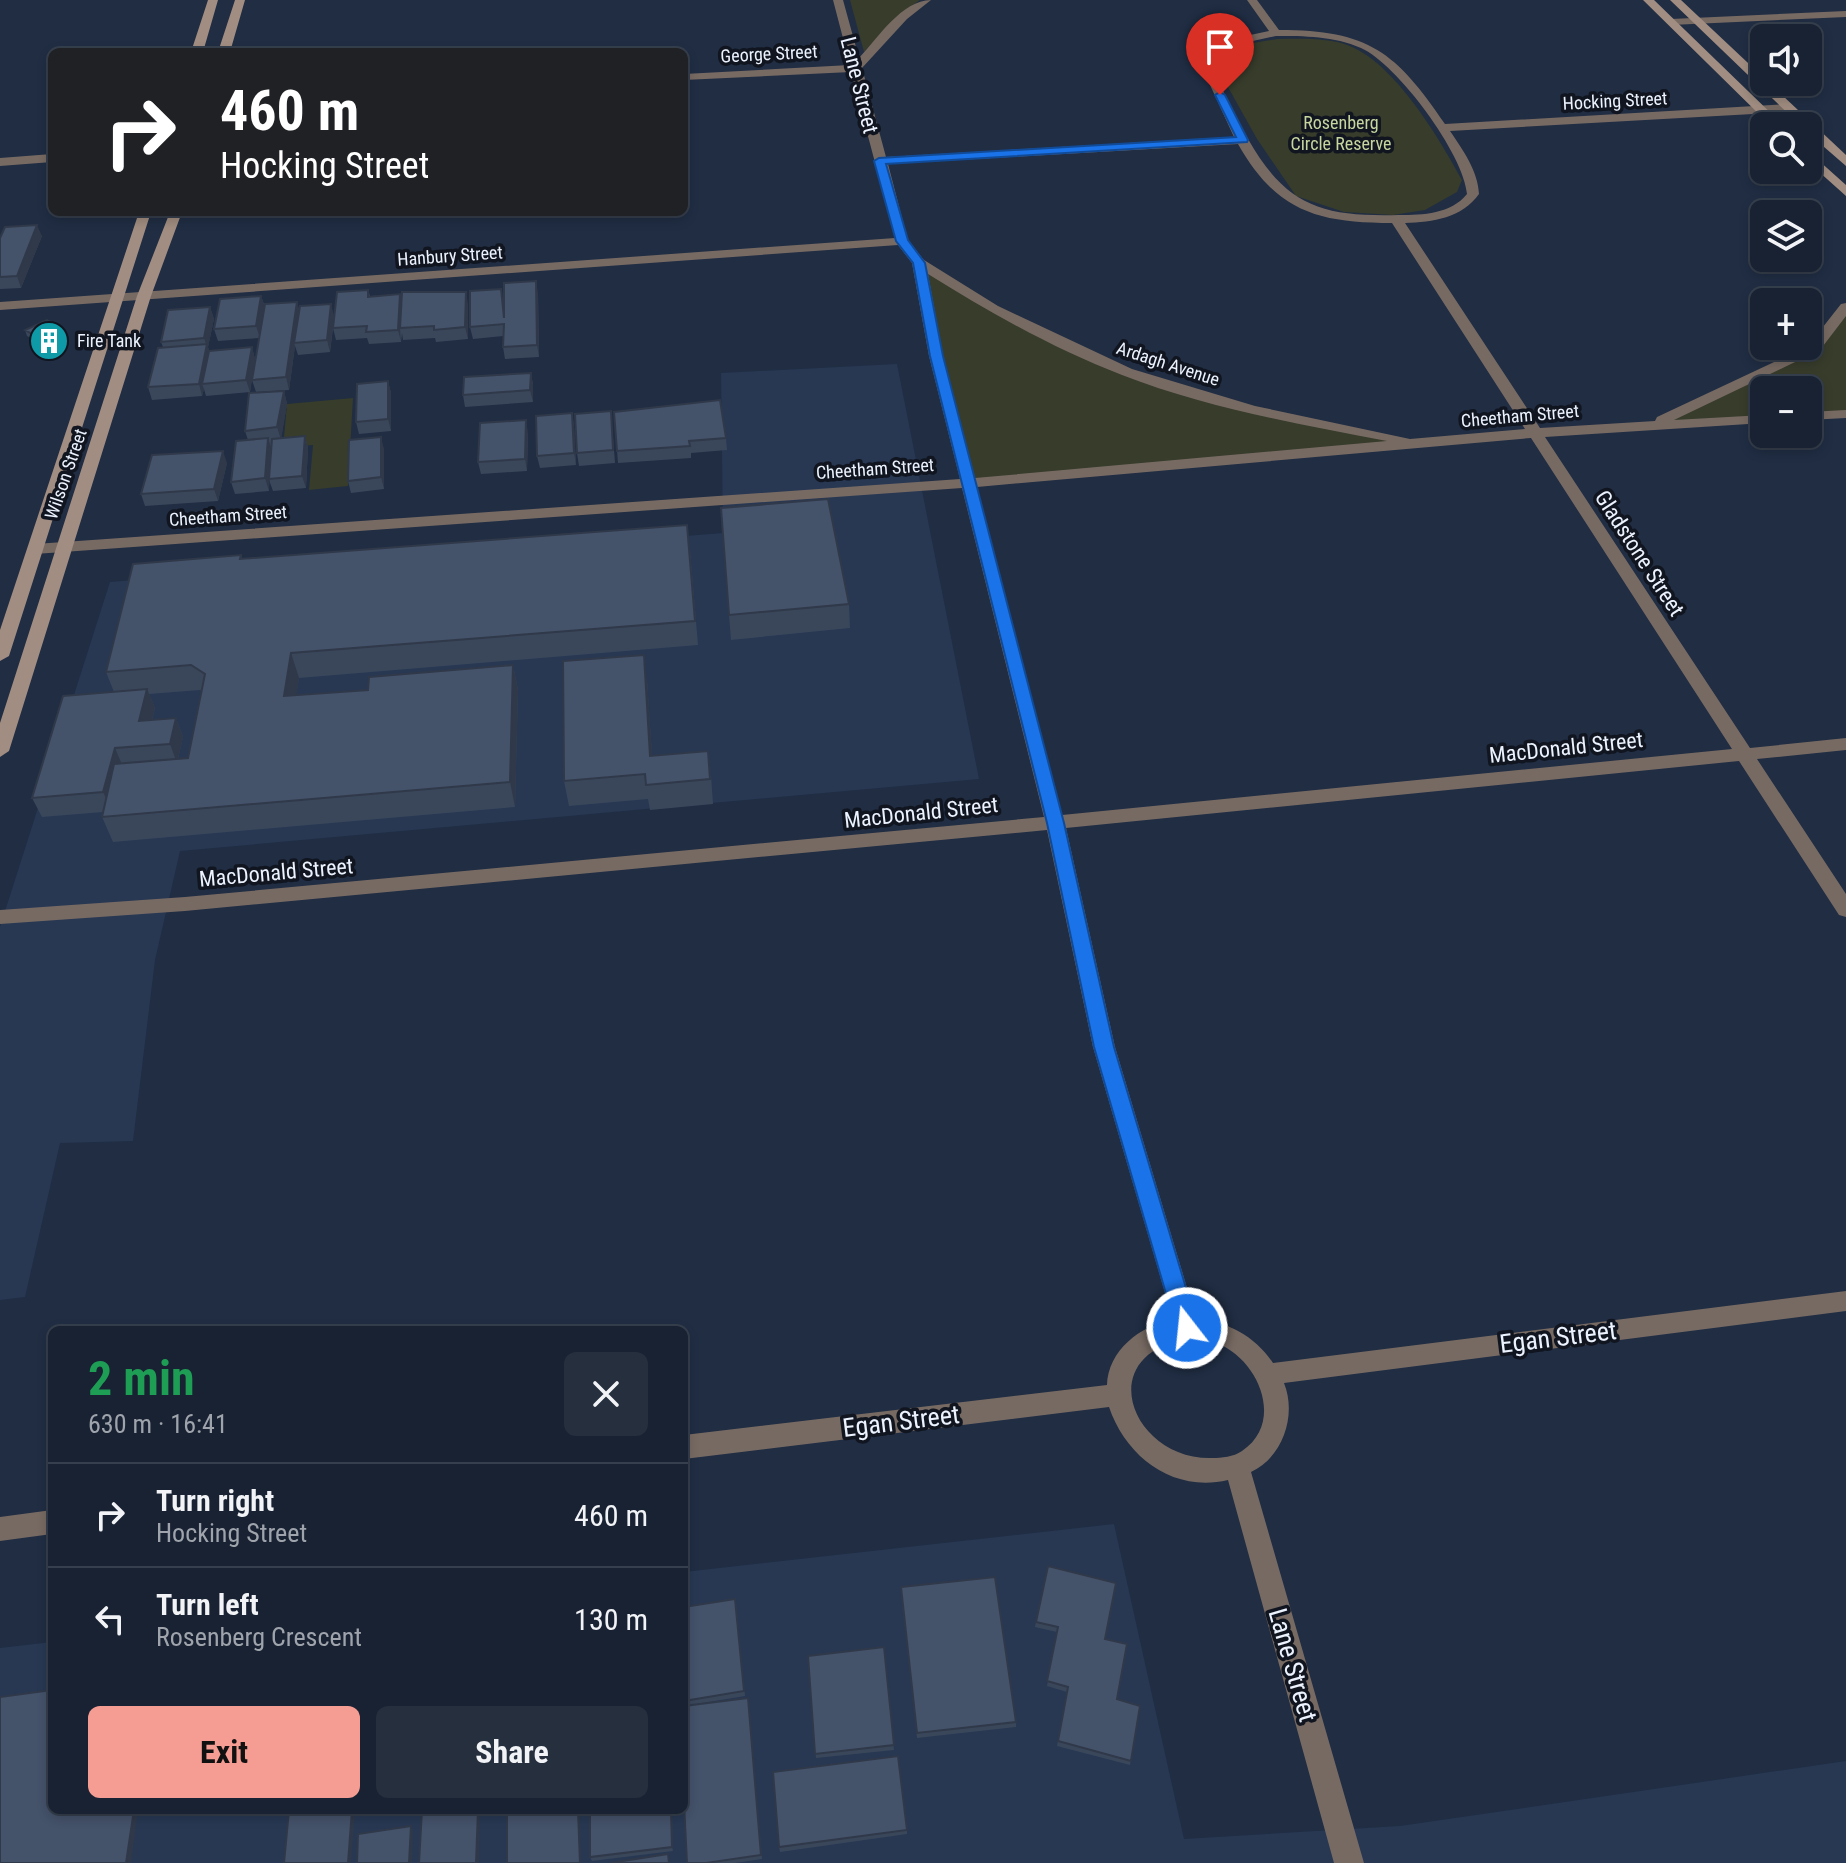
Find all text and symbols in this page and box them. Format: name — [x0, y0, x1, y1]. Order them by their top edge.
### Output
pin — [1186, 13, 1254, 95]
map controls — [1750, 24, 1822, 448]
button: sound — [1750, 24, 1822, 96]
icon: arrive — [1198, 25, 1242, 69]
street label: Lane Street — [835, 34, 884, 136]
street label: George Street — [720, 40, 818, 67]
text: 460 m — [220, 78, 359, 144]
icon: right — [88, 80, 192, 184]
street label: Hocking Street — [1562, 87, 1668, 114]
park label: Rosenberg Circle Reserve — [1291, 112, 1391, 154]
button: search — [1750, 112, 1822, 184]
text: Hocking Street — [220, 145, 429, 187]
button: layers — [1750, 200, 1822, 272]
street label: Hanbury Street — [397, 241, 503, 270]
button: + — [1750, 288, 1822, 360]
building icon: Fire Tank — [28, 320, 70, 362]
place label: Fire Tank — [77, 330, 141, 351]
street label: Ardagh Avenue — [1114, 337, 1222, 390]
button: − — [1750, 376, 1822, 448]
street label: Cheetham Street — [1460, 400, 1580, 431]
street label: Wilson Street — [40, 426, 91, 522]
street label: Cheetham Street — [815, 454, 935, 483]
street label: Gladstone Street — [1590, 486, 1689, 621]
street label: Cheetham Street — [168, 501, 288, 530]
street label: MacDonald Street — [1488, 727, 1644, 768]
street label: MacDonald Street — [843, 792, 999, 833]
street label: MacDonald Street — [198, 853, 354, 892]
position arrow — [1145, 1286, 1229, 1370]
street label: Egan Street — [1498, 1315, 1618, 1359]
text: 2 min — [88, 1350, 195, 1407]
button: close — [564, 1352, 648, 1436]
street label: Egan Street — [841, 1399, 961, 1443]
text: 630 m · 16:41 — [88, 1409, 228, 1439]
text: Turn right — [156, 1483, 274, 1518]
icon: right — [88, 1493, 132, 1537]
text: 460 m — [574, 1498, 648, 1533]
text: Hocking Street — [156, 1518, 307, 1548]
text: Turn left — [156, 1587, 259, 1622]
icon: left — [88, 1597, 132, 1641]
text: 130 m — [574, 1602, 648, 1637]
street label: Lane Street — [1263, 1605, 1323, 1725]
text: Rosenberg Crescent — [156, 1622, 362, 1652]
button: Exit — [88, 1706, 360, 1798]
button: Share — [376, 1706, 648, 1798]

